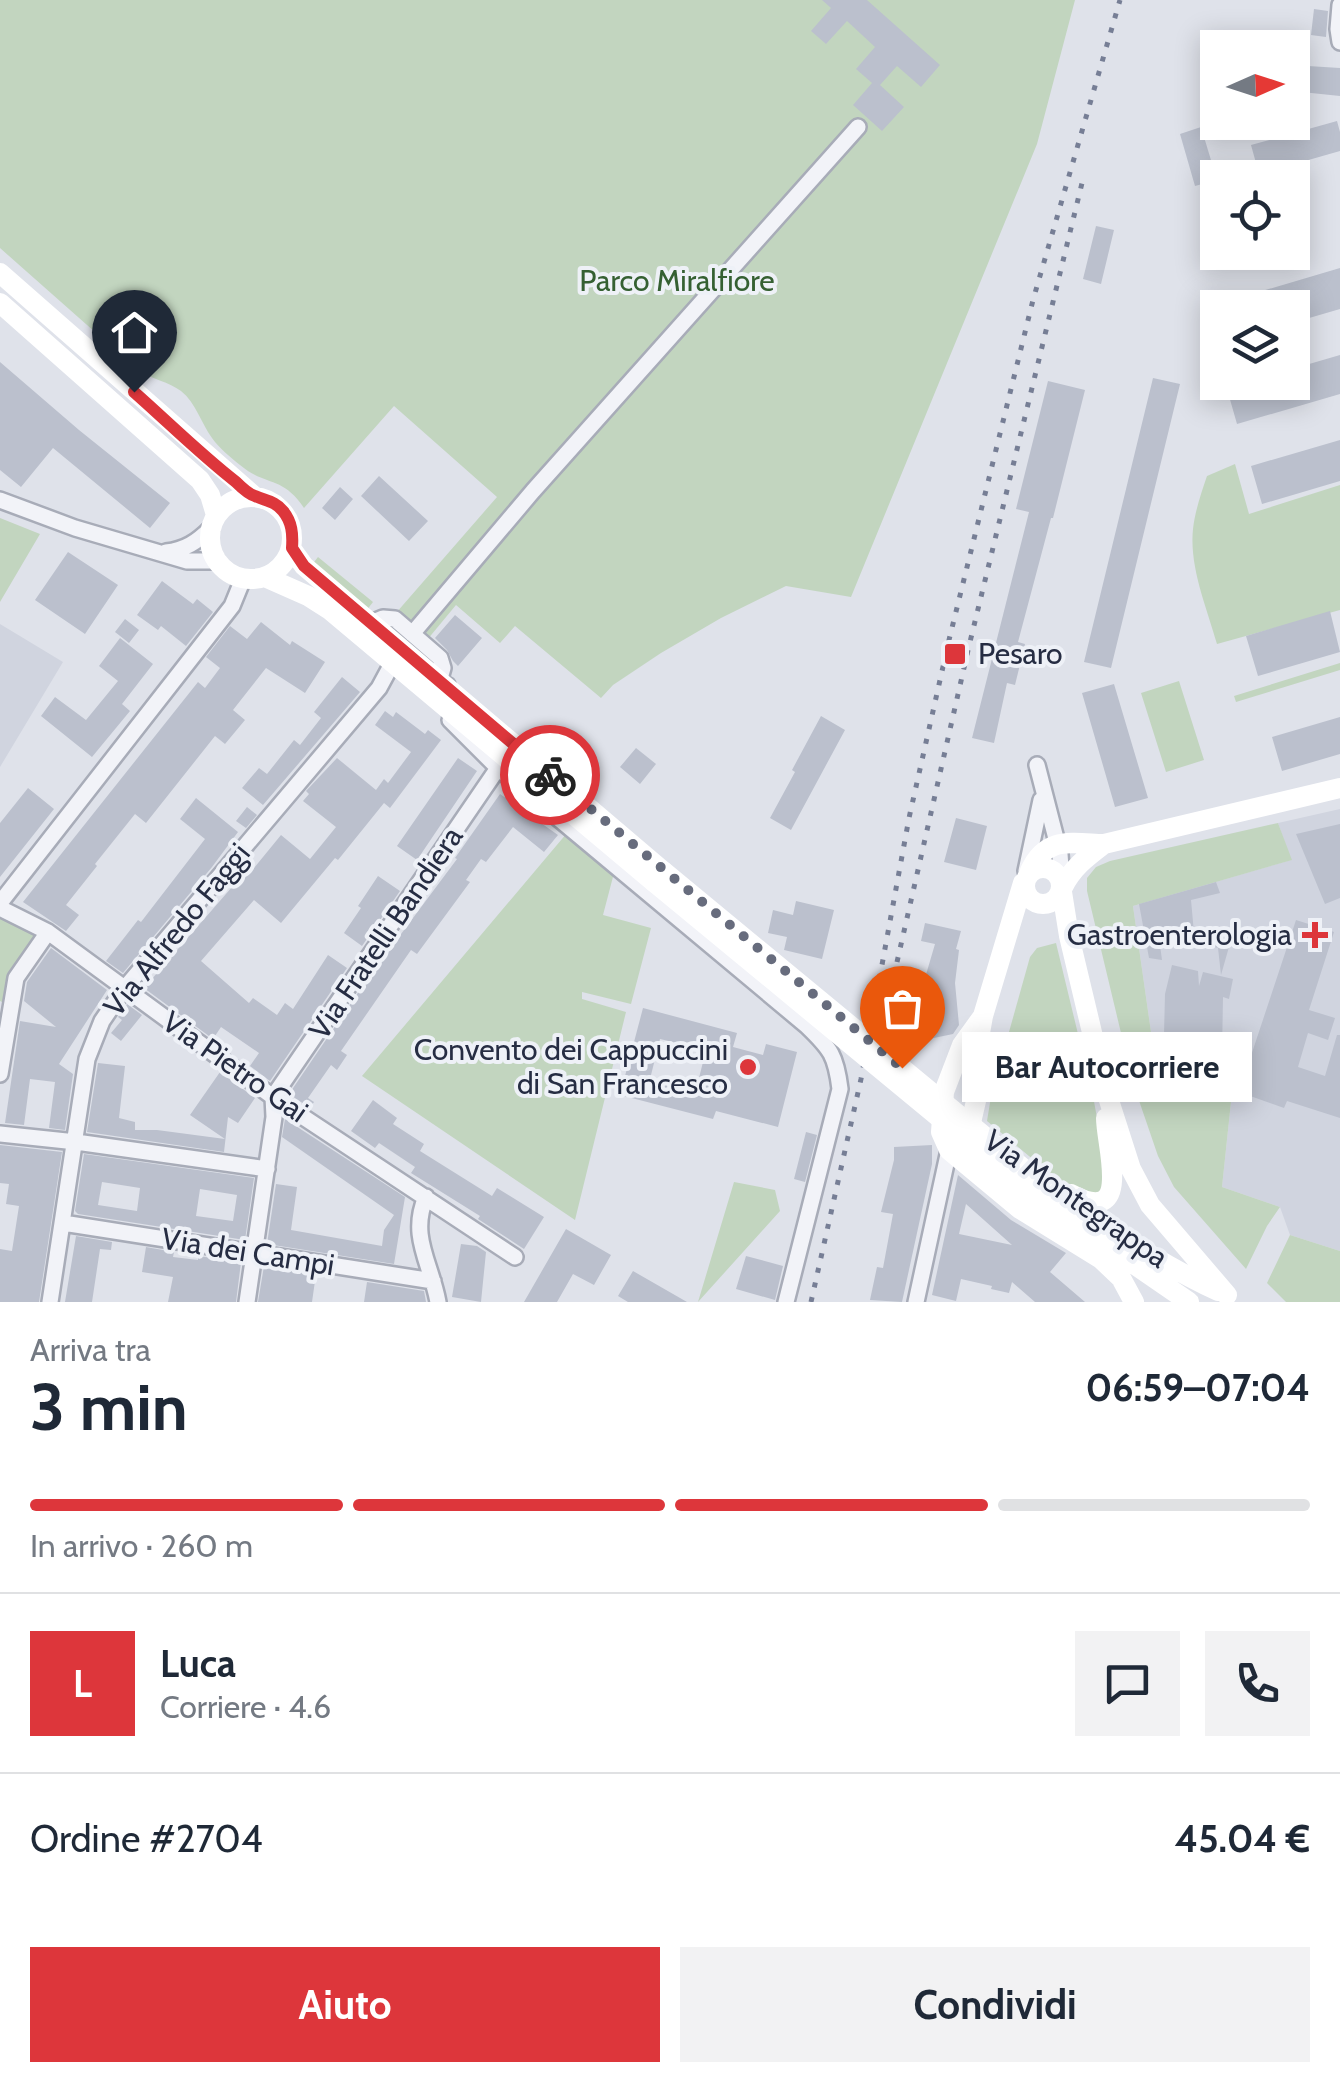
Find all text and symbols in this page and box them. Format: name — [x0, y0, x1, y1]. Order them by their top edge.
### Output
north arrow — [1200, 30, 1310, 140]
map controls — [1200, 30, 1310, 400]
button: locate — [1200, 160, 1310, 270]
park label: Parco Miralfiore — [579, 262, 775, 299]
pin — [92, 290, 177, 393]
button: layers — [1200, 290, 1310, 400]
icon: home — [107, 305, 162, 360]
place label: Pesaro — [978, 635, 1063, 672]
marker: Pesaro — [942, 641, 968, 667]
courier — [500, 725, 600, 825]
icon: bike — [523, 748, 578, 803]
street label: Via Fratelli Bandiera — [301, 819, 471, 1046]
street label: Via Alfredo Faggi — [96, 836, 258, 1024]
place label: Gastroenterologia — [1067, 916, 1293, 953]
marker: Gastroenterologia — [1302, 922, 1328, 948]
pin — [860, 966, 945, 1069]
icon: bag — [875, 981, 930, 1036]
street label: Via Pietro Gai — [155, 1003, 315, 1130]
place label: Convento dei Cappuccini di San Francesco — [414, 1031, 728, 1102]
callout: Bar Autocorriere — [962, 1033, 1252, 1103]
text: Bar Autocorriere — [995, 1047, 1219, 1086]
marker: Convento dei Cappuccini di San Francesco — [737, 1056, 759, 1078]
street label: Via Montegrappa — [977, 1122, 1176, 1276]
street label: Via dei Campi — [159, 1220, 337, 1283]
text: Arriva tra — [30, 1330, 151, 1369]
text: 06:59–07:04 — [1086, 1364, 1310, 1411]
text: 3 min — [30, 1367, 188, 1446]
text: In arrivo · 260 m — [30, 1526, 253, 1565]
button: chat — [1075, 1631, 1180, 1736]
button: phone — [1205, 1631, 1310, 1736]
text: Luca — [160, 1640, 236, 1687]
text: L — [73, 1660, 92, 1707]
text: Corriere · 4.6 — [160, 1687, 331, 1726]
text: Ordine #2704 — [30, 1815, 263, 1862]
text: 45.04 € — [1175, 1815, 1310, 1862]
button: Aiuto — [30, 1947, 660, 2062]
button: Condividi — [680, 1947, 1310, 2062]

